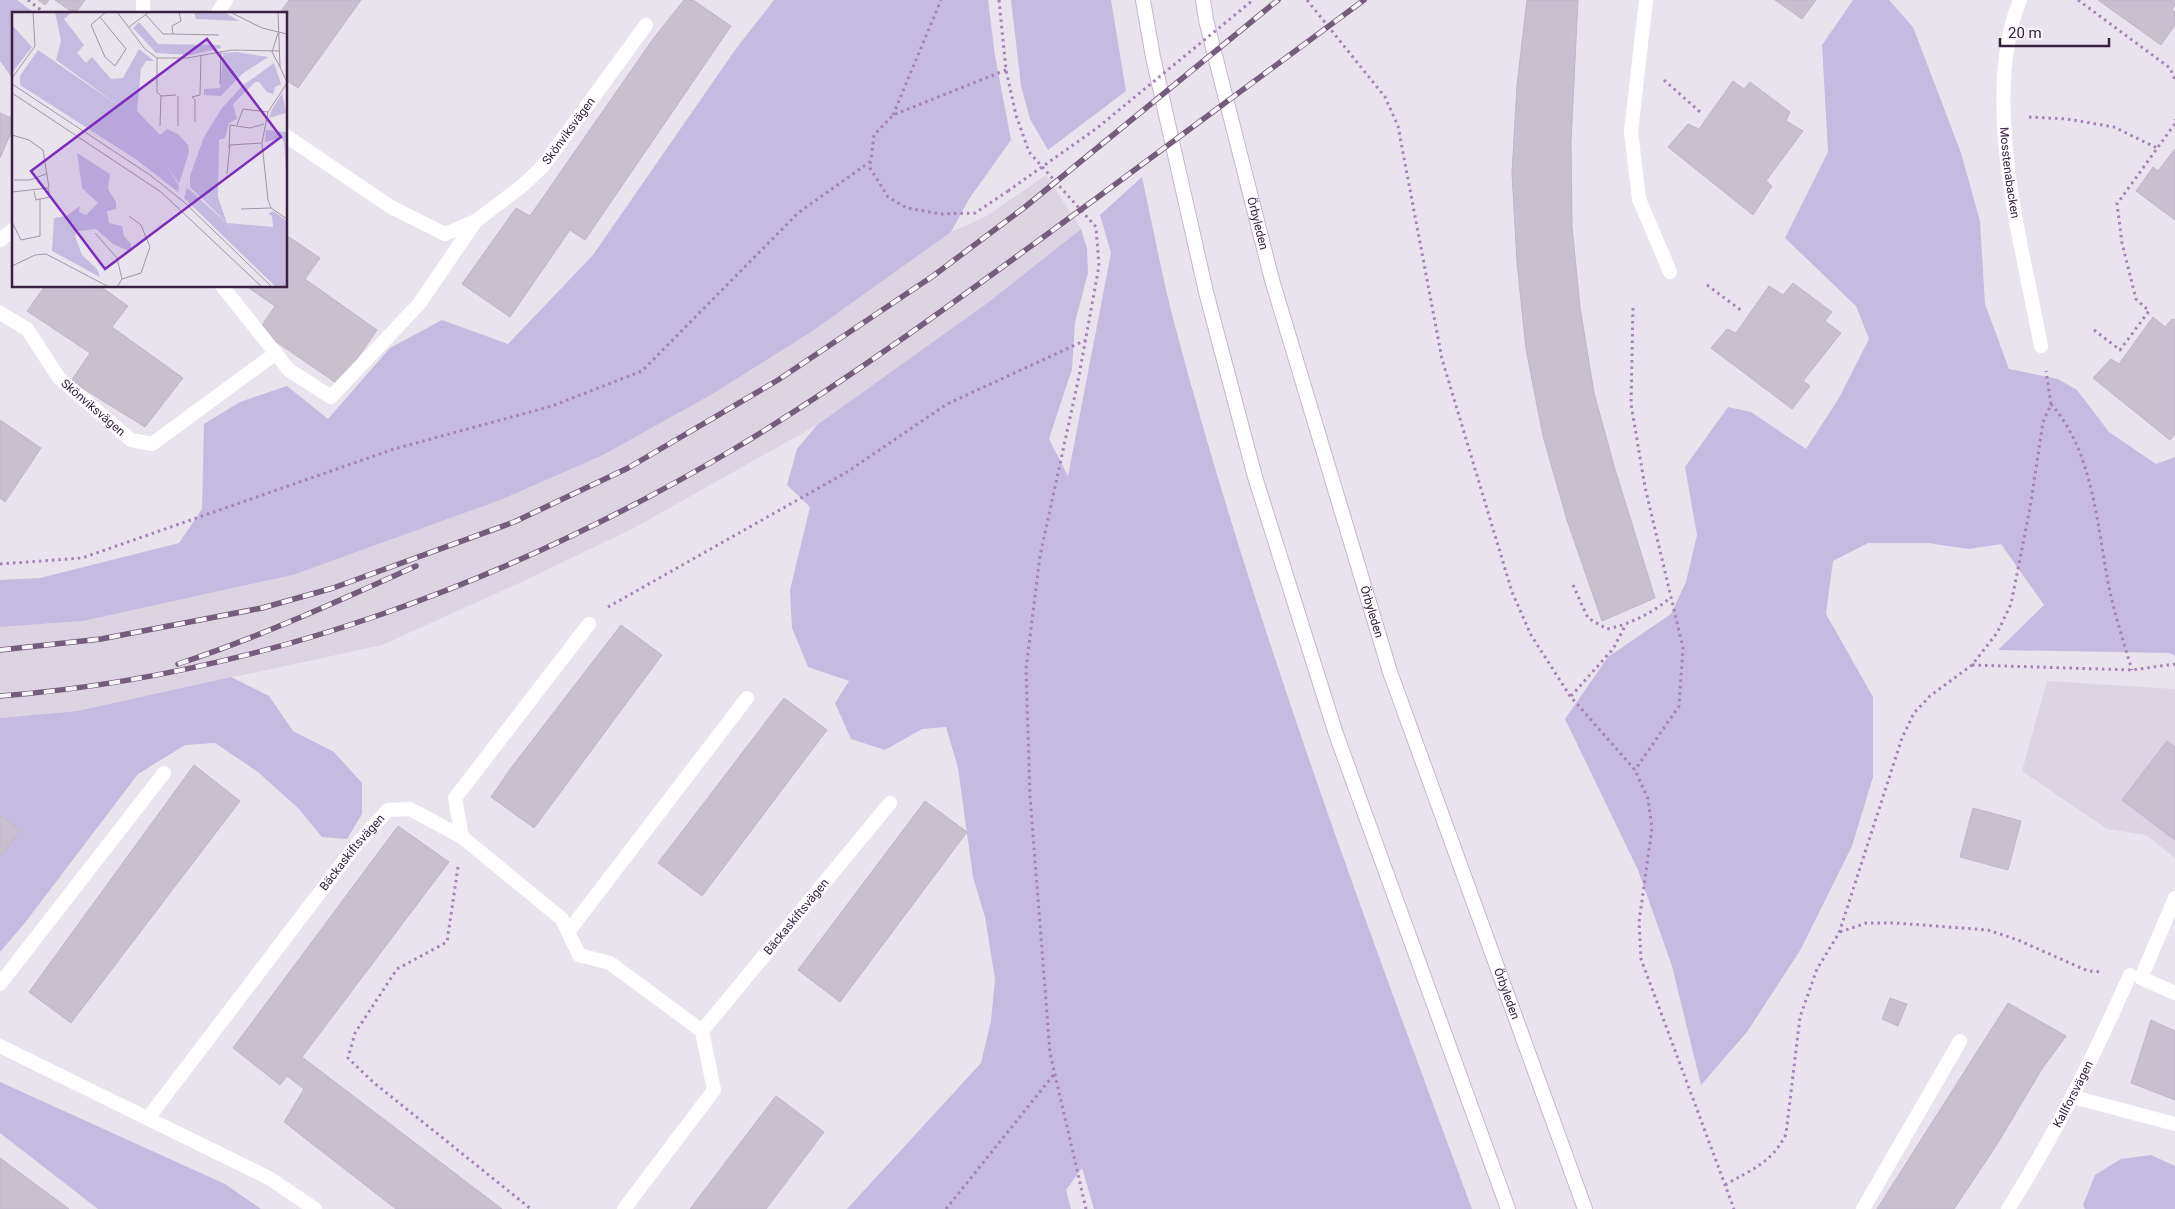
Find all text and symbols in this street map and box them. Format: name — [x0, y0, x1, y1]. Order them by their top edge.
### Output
inset map — [12, 12, 288, 288]
scale bar — [2000, 15, 2109, 47]
text: 20 m — [2008, 24, 2042, 42]
street label: Skönviksvägen — [539, 95, 598, 167]
street label: Mosstenabacken — [1997, 127, 2022, 219]
street label: Örbyleden — [1244, 195, 1271, 251]
street label: Skönviksvägen — [58, 376, 128, 439]
street label: Örbyleden — [1357, 584, 1386, 640]
street label: Bäckaskiftsvägen — [317, 811, 388, 893]
street label: Bäckaskiftsvägen — [761, 876, 832, 958]
street label: Örbyleden — [1491, 966, 1523, 1021]
street label: Kallforsvägen — [2050, 1058, 2096, 1130]

